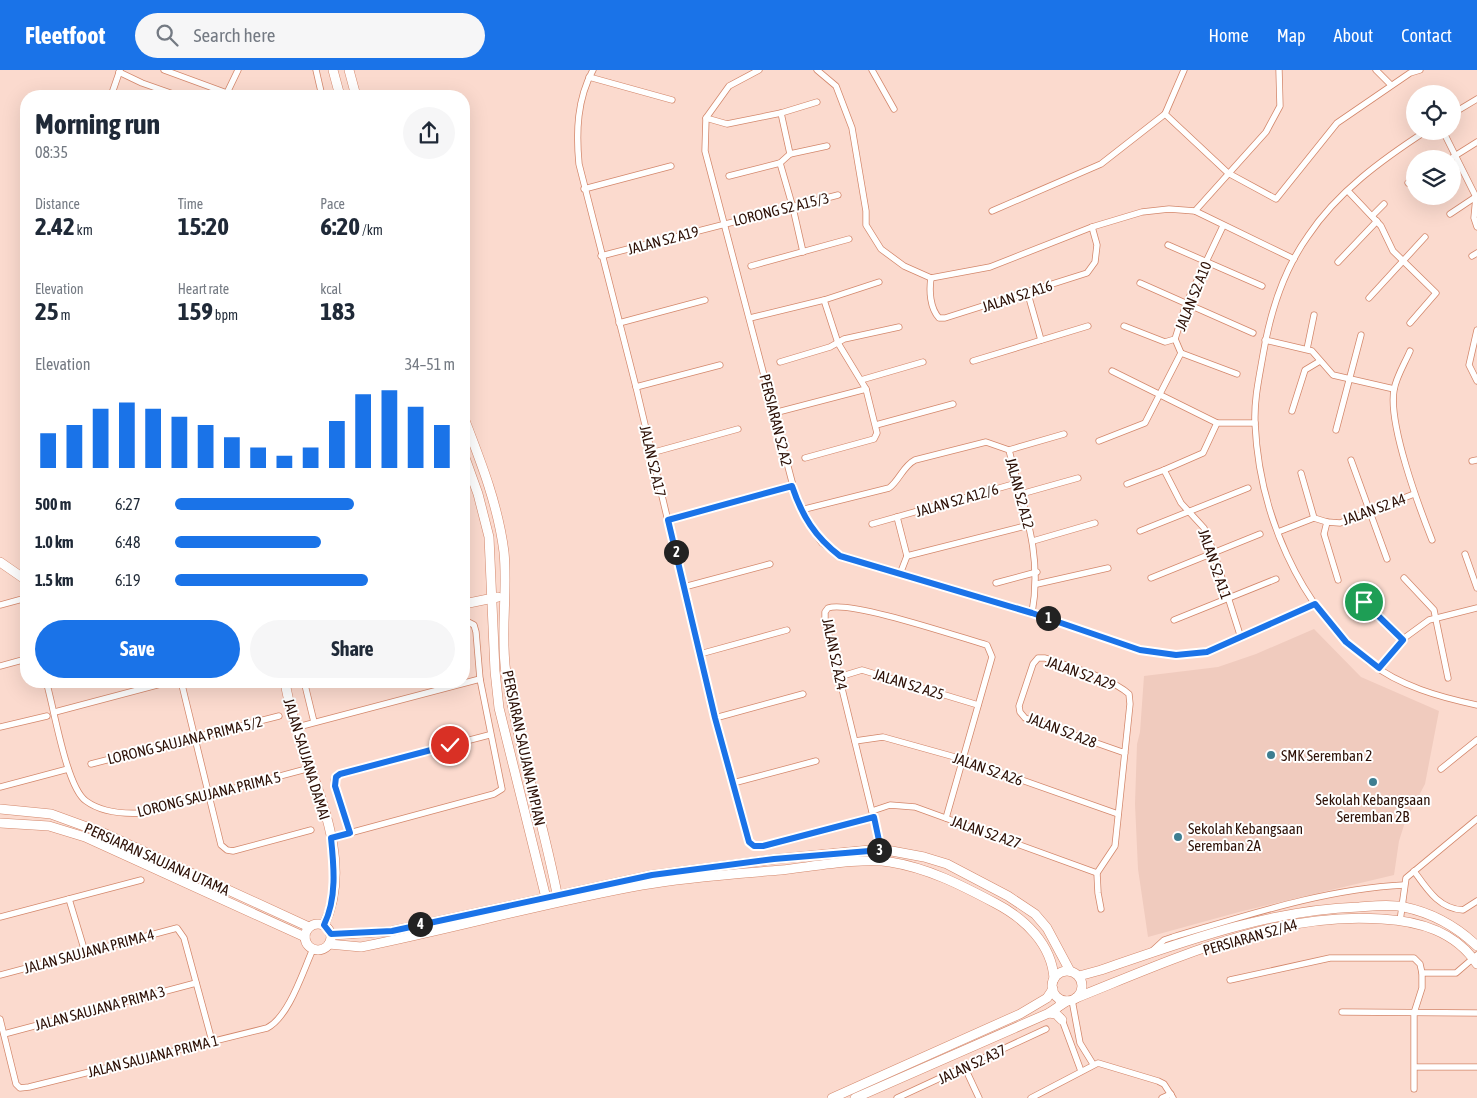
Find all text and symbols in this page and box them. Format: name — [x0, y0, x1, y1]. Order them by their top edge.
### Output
search box — [135, 13, 485, 58]
icon: search — [153, 21, 181, 49]
text: Fleetfoot — [25, 22, 105, 49]
text: Search here — [193, 24, 275, 46]
text: Home — [1209, 25, 1249, 46]
text: Map — [1277, 25, 1306, 46]
text: About — [1334, 25, 1373, 46]
text: Contact — [1401, 25, 1452, 46]
map controls — [1406, 85, 1461, 205]
button: locate — [1406, 85, 1461, 140]
button: share — [403, 107, 455, 159]
text: Morning run — [35, 108, 160, 140]
text: 08:35 — [35, 143, 68, 161]
button: layers — [1406, 150, 1461, 205]
street label: LORONG S2 A15/3 — [731, 189, 831, 229]
text: Distance — [35, 196, 80, 212]
text: Time — [178, 196, 203, 212]
text: Pace — [320, 196, 345, 212]
text: 2.42 — [35, 212, 75, 240]
text: 15:20 — [178, 212, 229, 240]
text: 6:20 — [320, 212, 360, 240]
text: km — [75, 222, 93, 238]
text: /km — [360, 222, 383, 238]
street label: JALAN S2 A19 — [626, 222, 700, 258]
street label: JALAN S2 A10 — [1171, 259, 1215, 333]
street label: JALAN S2 A16 — [980, 277, 1054, 315]
text: Elevation — [35, 281, 84, 297]
text: Heart rate — [178, 281, 229, 297]
text: kcal — [320, 281, 342, 297]
text: 25 — [35, 297, 59, 325]
text: 159 — [178, 297, 213, 325]
text: 183 — [320, 297, 356, 325]
text: m — [59, 307, 71, 323]
text: bpm — [213, 307, 238, 323]
text: Elevation — [35, 355, 90, 373]
text: 34–51 m — [405, 355, 455, 373]
street label: PERSIARAN S2 A2 — [756, 372, 796, 468]
street label: JALAN S2 A17 — [636, 423, 670, 499]
street label: JALAN S2 A12 — [1002, 456, 1038, 530]
street label: JALAN S2 A12/6 — [914, 480, 1000, 520]
street label: JALAN S2 A4 — [1340, 490, 1408, 528]
text: 500 m — [35, 495, 71, 513]
text: 6:27 — [115, 495, 140, 513]
street label: JALAN S2 A11 — [1195, 527, 1235, 601]
text: 1.0 km — [35, 533, 74, 551]
text: 6:48 — [115, 533, 140, 551]
pin: 2 — [664, 540, 688, 564]
text: 2 — [673, 544, 680, 560]
text: 1.5 km — [35, 571, 74, 589]
text: 6:19 — [115, 571, 140, 589]
pin — [1343, 581, 1385, 623]
icon: arrive — [1350, 588, 1378, 616]
pin: 1 — [1036, 606, 1060, 630]
text: 1 — [1045, 610, 1052, 626]
street label: JALAN S2 A24 — [819, 616, 851, 692]
button: Save — [35, 620, 240, 678]
button: Share — [250, 620, 455, 678]
street label: JALAN S2 A29 — [1044, 653, 1118, 693]
street label: JALAN S2 A25 — [872, 665, 946, 703]
street label: PERSIARAN SAUJANA IMPIAN — [499, 669, 549, 827]
street label: JALAN SAUJANA DAMAI — [280, 696, 334, 822]
street label: JALAN S2 A28 — [1025, 709, 1099, 751]
street label: LORONG SAUJANA PRIMA 5/2 — [106, 712, 264, 768]
pin — [429, 724, 471, 766]
icon: check — [436, 731, 464, 759]
place label: SMK Seremban 2 — [1281, 747, 1372, 764]
street label: JALAN S2 A26 — [951, 749, 1025, 789]
marker: SMK Seremban 2 — [1265, 749, 1277, 761]
street label: LORONG SAUJANA PRIMA 5 — [135, 768, 283, 820]
marker: Sekolah Kebangsaan Seremban 2B — [1367, 776, 1379, 788]
place label: Sekolah Kebangsaan Seremban 2B — [1316, 791, 1430, 825]
street label: JALAN S2 A27 — [949, 812, 1023, 852]
street label: PERSIARAN SAUJANA UTAMA — [82, 819, 233, 899]
place label: Sekolah Kebangsaan Seremban 2A — [1188, 820, 1303, 854]
marker: Sekolah Kebangsaan Seremban 2A — [1172, 831, 1184, 843]
pin: 3 — [866, 838, 892, 862]
text: 3 — [876, 842, 883, 858]
pin: 4 — [408, 912, 432, 936]
street label: PERSIARAN S2/A4 — [1201, 915, 1299, 959]
text: 4 — [417, 916, 424, 932]
street label: JALAN SAUJANA PRIMA 4 — [22, 925, 156, 977]
street label: JALAN SAUJANA PRIMA 3 — [33, 982, 167, 1034]
street label: JALAN SAUJANA PRIMA 1 — [86, 1032, 220, 1080]
street label: JALAN S2 A37 — [935, 1041, 1009, 1087]

